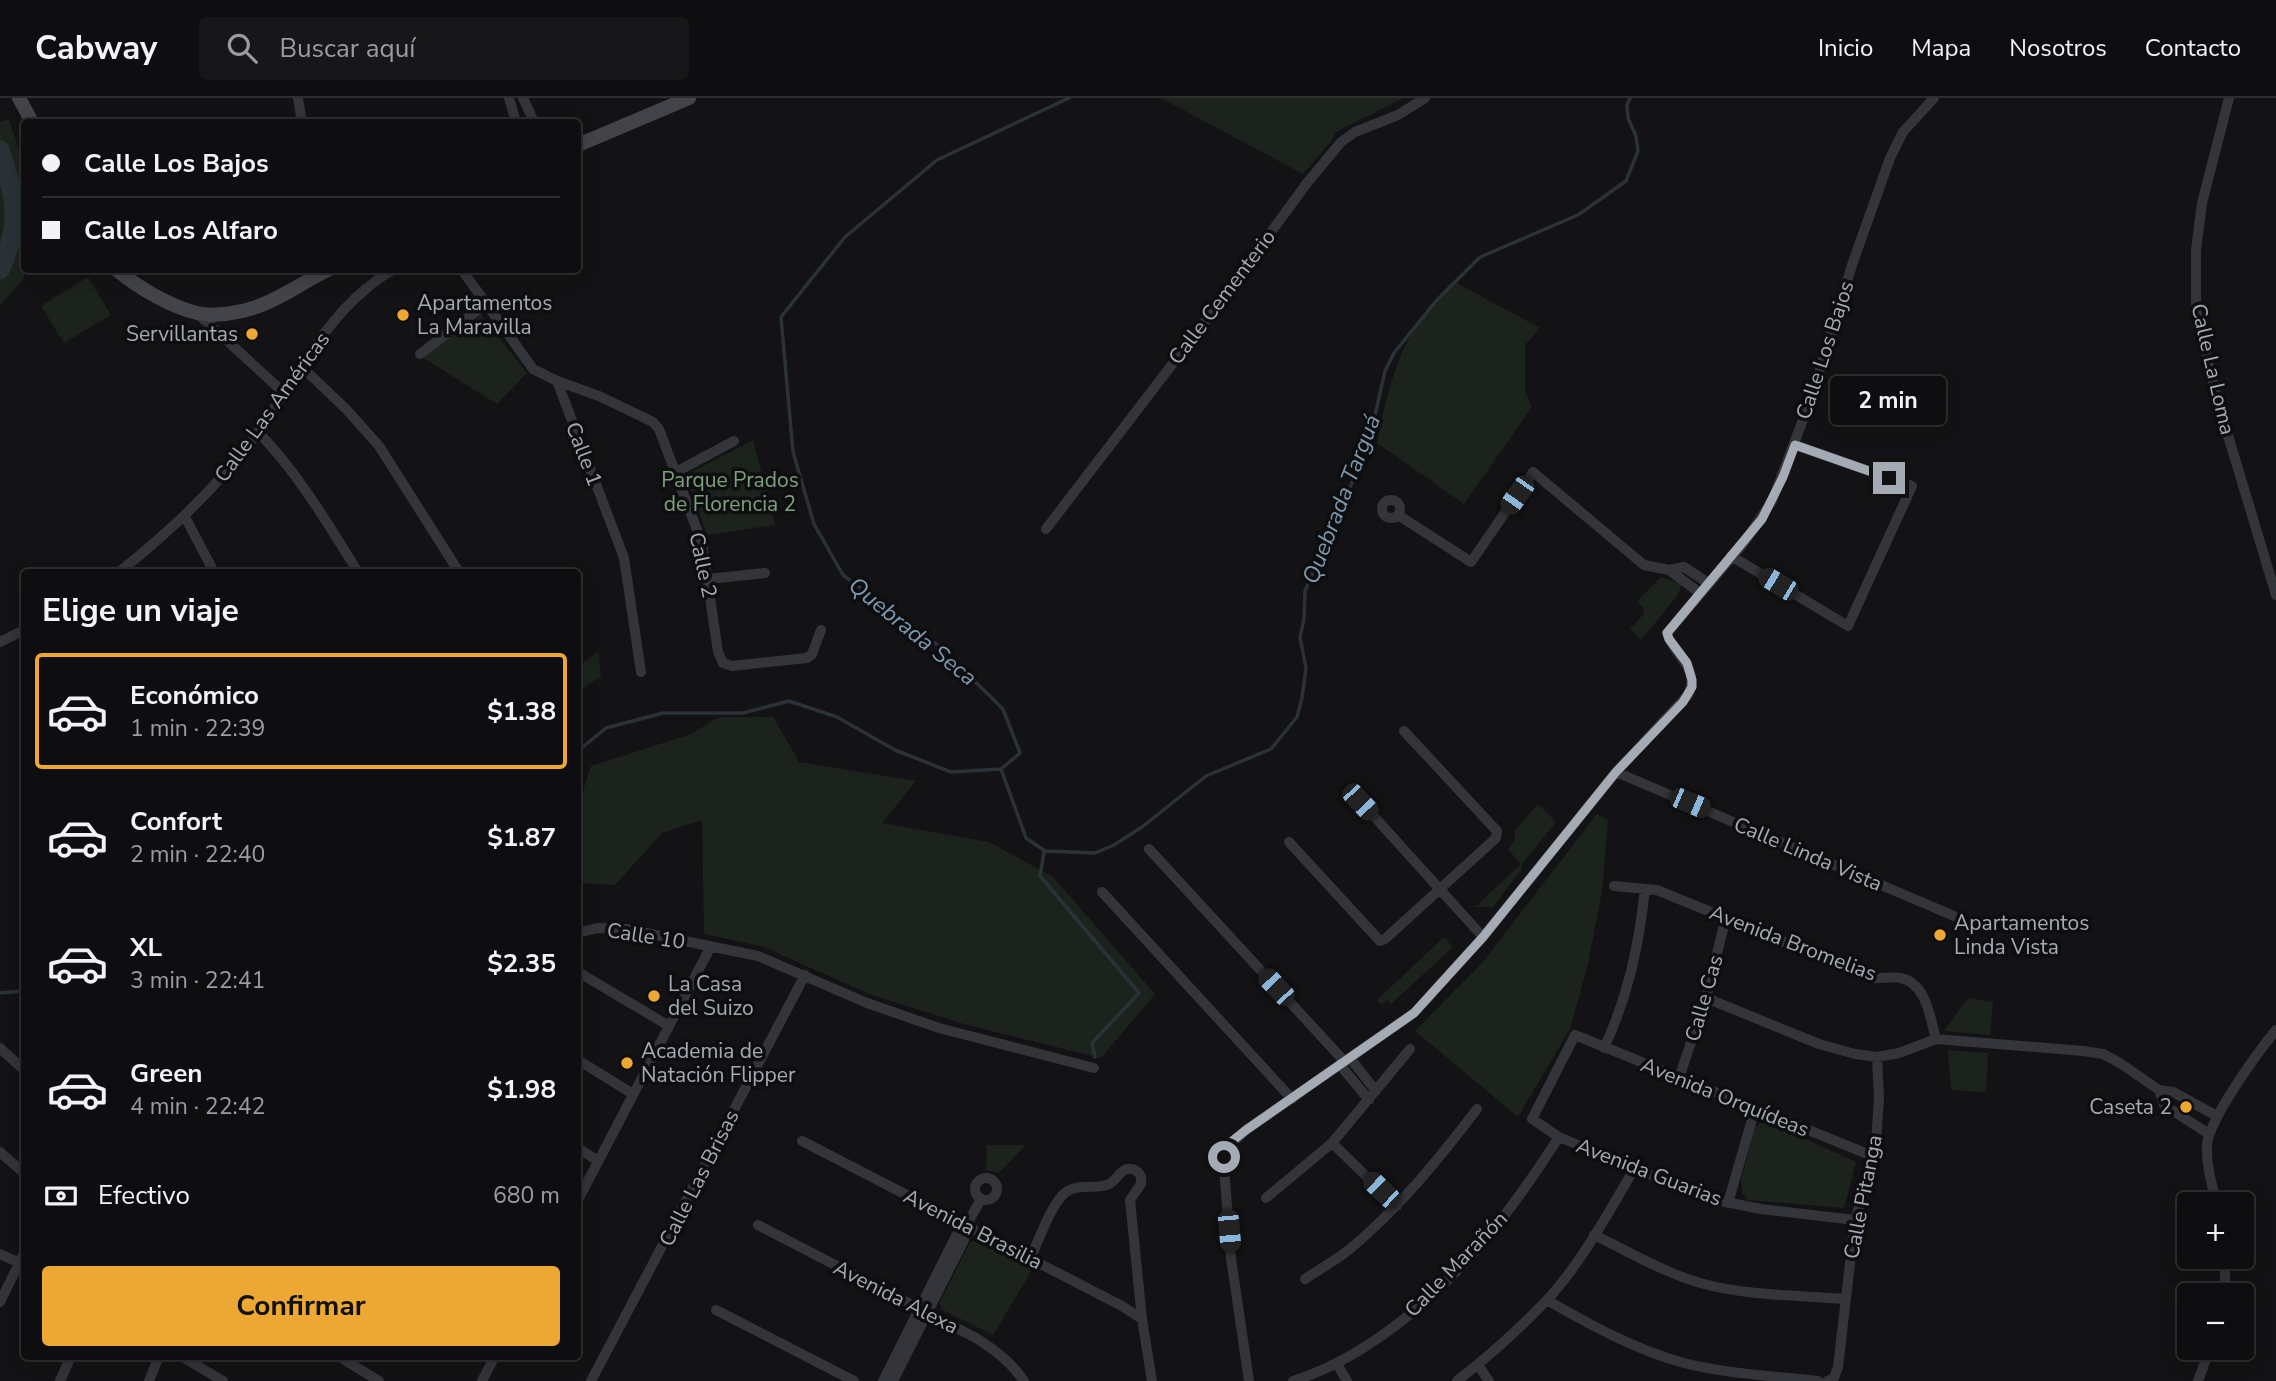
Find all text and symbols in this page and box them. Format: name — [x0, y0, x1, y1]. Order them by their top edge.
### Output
search box — [199, 17, 689, 80]
text: Cabway — [35, 26, 157, 71]
icon: search — [223, 29, 261, 67]
text: Buscar aquí — [279, 31, 415, 66]
text: Inicio — [1818, 32, 1873, 64]
text: Mapa — [1911, 32, 1971, 64]
text: Nosotros — [2009, 32, 2107, 64]
text: Contacto — [2145, 32, 2241, 64]
text: Calle Los Bajos — [84, 146, 269, 181]
text: Calle Los Alfaro — [84, 213, 278, 248]
street label: Calle Cementerio — [1162, 224, 1282, 370]
street label: Calle Los Bajos — [1789, 277, 1861, 423]
place label: Apartamentos La Maravilla — [417, 289, 552, 341]
street label: Calle La Loma — [2184, 301, 2242, 437]
marker: Apartamentos La Maravilla — [395, 307, 411, 323]
place label: Servillantas — [126, 320, 238, 348]
street label: Calle Las Américas — [208, 326, 336, 488]
marker: Servillantas — [244, 326, 260, 342]
callout: 2 min — [1831, 376, 1947, 426]
text: 2 min — [1858, 385, 1918, 416]
water label: Quebrada Targuá — [1295, 410, 1388, 588]
street label: Calle 1 — [559, 418, 609, 490]
route end — [1873, 462, 1905, 494]
park label: Parque Prados de Florencia 2 — [661, 466, 799, 518]
car — [1497, 472, 1538, 518]
street label: Calle 2 — [682, 530, 724, 600]
car — [1755, 564, 1802, 604]
water label: Quebrada Seca — [842, 570, 984, 693]
text: Elige un viaje — [42, 589, 239, 632]
text: Económico — [130, 678, 259, 713]
icon: car — [46, 680, 109, 743]
text: $1.38 — [487, 694, 556, 729]
text: 1 min · 22:39 — [130, 713, 265, 744]
car — [1338, 779, 1383, 825]
car — [1667, 785, 1714, 821]
text: Confort — [130, 804, 222, 839]
icon: car — [46, 806, 109, 869]
street label: Calle Linda Vista — [1730, 810, 1886, 898]
text: $1.87 — [487, 820, 556, 855]
text: 2 min · 22:40 — [130, 839, 265, 870]
street label: Avenida Bromelias — [1705, 898, 1881, 988]
place label: Apartamentos Linda Vista — [1954, 909, 2089, 961]
street label: Calle 10 — [605, 916, 687, 956]
marker: Apartamentos Linda Vista — [1932, 927, 1948, 943]
text: XL — [130, 930, 162, 965]
icon: car — [46, 932, 109, 995]
text: $2.35 — [487, 946, 556, 981]
street label: Calle Cas — [1678, 951, 1730, 1045]
car — [1254, 964, 1299, 1010]
text: 3 min · 22:41 — [130, 965, 265, 996]
place label: La Casa del Suizo — [668, 970, 754, 1022]
marker: La Casa del Suizo — [646, 988, 662, 1004]
place label: Academia de Natación Flipper — [641, 1037, 796, 1089]
street label: Avenida Orquídeas — [1637, 1050, 1813, 1144]
marker: Academia de Natación Flipper — [619, 1055, 635, 1071]
text: Green — [130, 1056, 203, 1091]
icon: car — [46, 1058, 109, 1121]
text: $1.98 — [487, 1072, 556, 1107]
text: 4 min · 22:42 — [130, 1091, 265, 1122]
place label: Caseta 2 — [2089, 1093, 2172, 1121]
marker: Caseta 2 — [2178, 1099, 2194, 1115]
street label: Calle Las Brisas — [653, 1105, 745, 1251]
street label: Avenida Guarias — [1572, 1131, 1726, 1213]
street label: Calle Pitanga — [1837, 1133, 1889, 1261]
route start — [1208, 1141, 1240, 1173]
car — [1359, 1168, 1404, 1212]
icon: cash — [42, 1177, 80, 1215]
text: Efectivo — [98, 1178, 190, 1213]
text: 680 m — [493, 1180, 560, 1211]
street label: Avenida Brasilia — [899, 1182, 1047, 1276]
map controls — [2177, 1192, 2254, 1360]
button: + — [2177, 1192, 2254, 1269]
street label: Calle Marañón — [1398, 1205, 1514, 1323]
car — [1217, 1209, 1242, 1253]
street label: Avenida Alexa — [829, 1253, 963, 1341]
button: Confirmar — [42, 1266, 560, 1346]
button: − — [2177, 1283, 2254, 1360]

